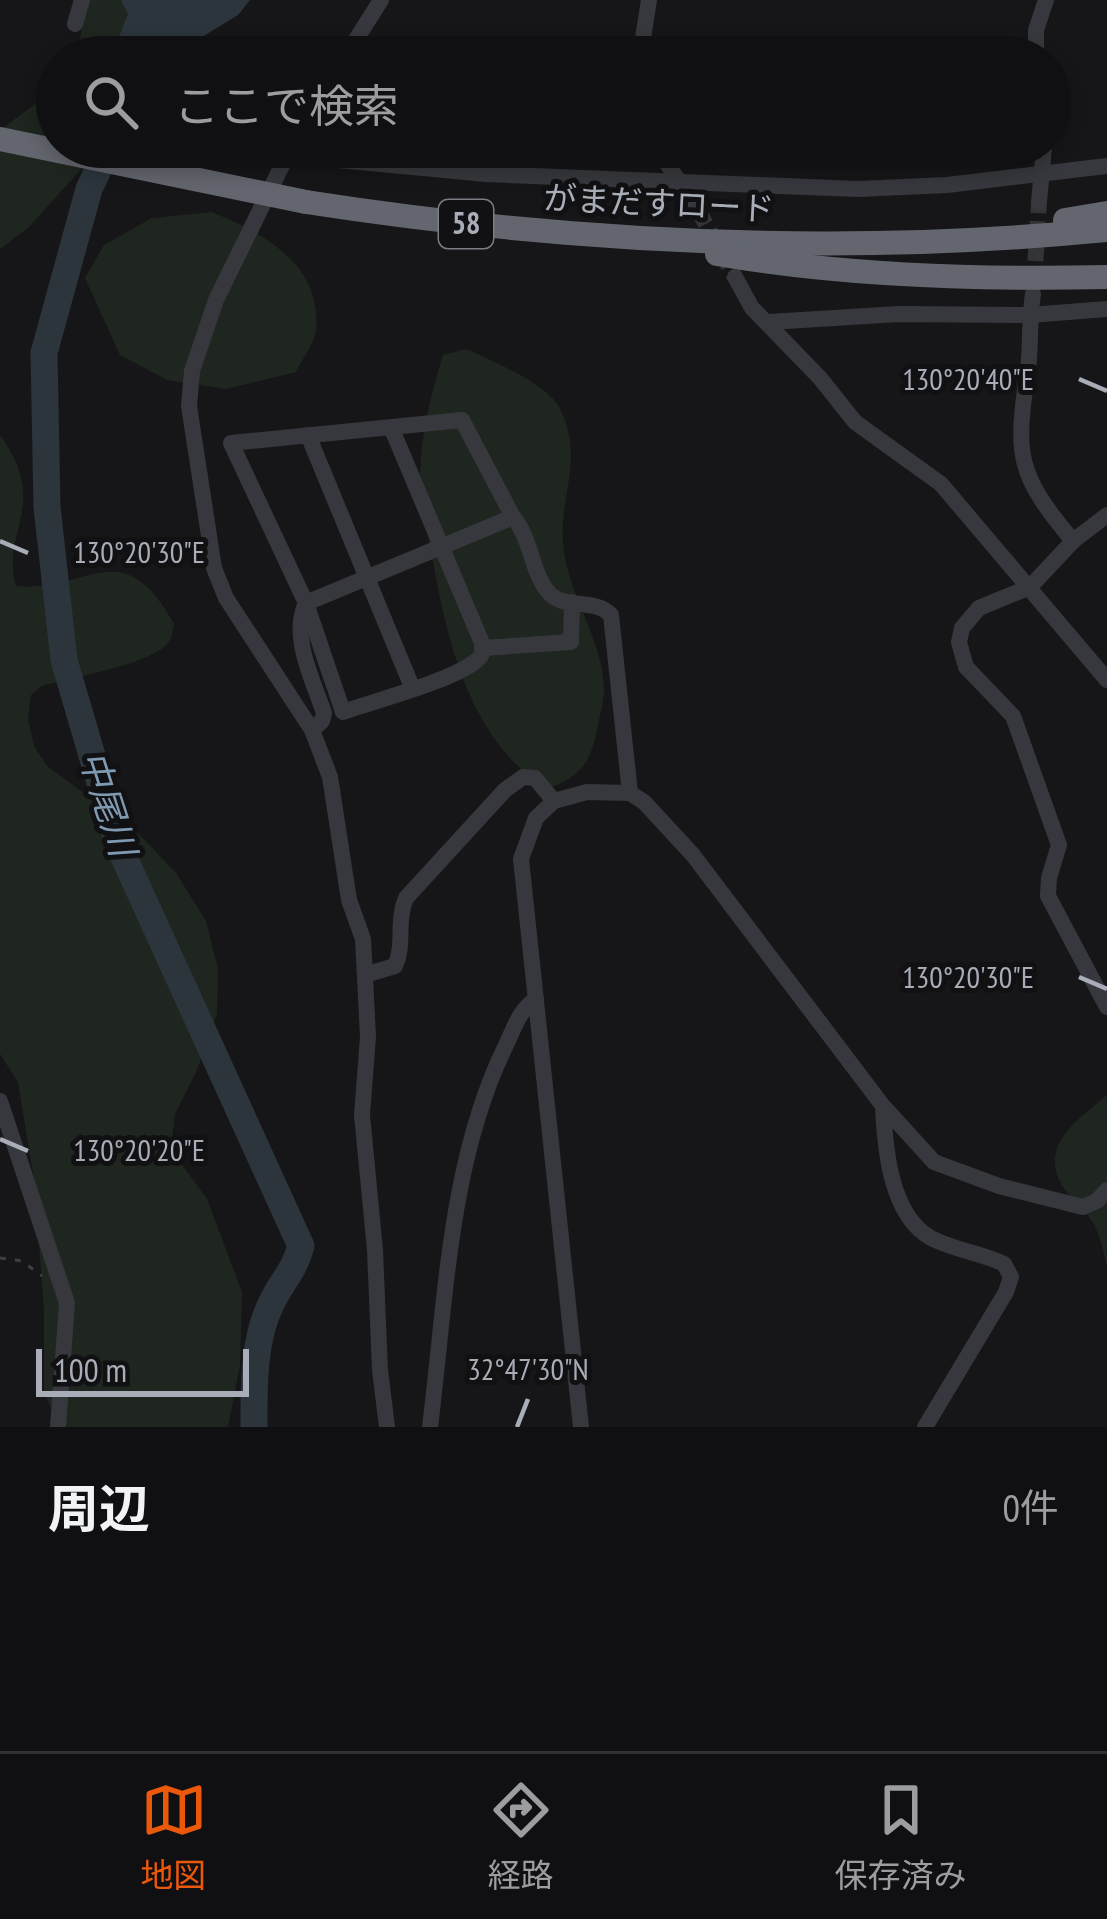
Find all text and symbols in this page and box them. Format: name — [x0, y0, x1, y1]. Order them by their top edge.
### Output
search box — [36, 36, 1071, 168]
icon: search — [78, 69, 144, 135]
text: ここで検索 — [174, 76, 399, 134]
street label: がまだすロード — [543, 175, 775, 230]
road number: 58 — [439, 200, 493, 248]
text: 130°20'40"E — [902, 359, 1034, 398]
text: 130°20'30"E — [73, 532, 205, 571]
water label: 中尾川 — [69, 744, 149, 865]
text: 130°20'30"E — [902, 957, 1034, 996]
text: 130°20'20"E — [73, 1130, 205, 1169]
scale bar — [36, 1343, 249, 1396]
text: 100 m — [54, 1348, 127, 1391]
text: 32°47'30"N — [467, 1349, 589, 1388]
text: 周辺 — [48, 1475, 150, 1541]
text: 0件 — [1002, 1482, 1059, 1533]
tab: 地図 — [141, 1777, 207, 1897]
tab: 経路 — [488, 1777, 554, 1897]
tab: 保存済み — [835, 1777, 967, 1897]

